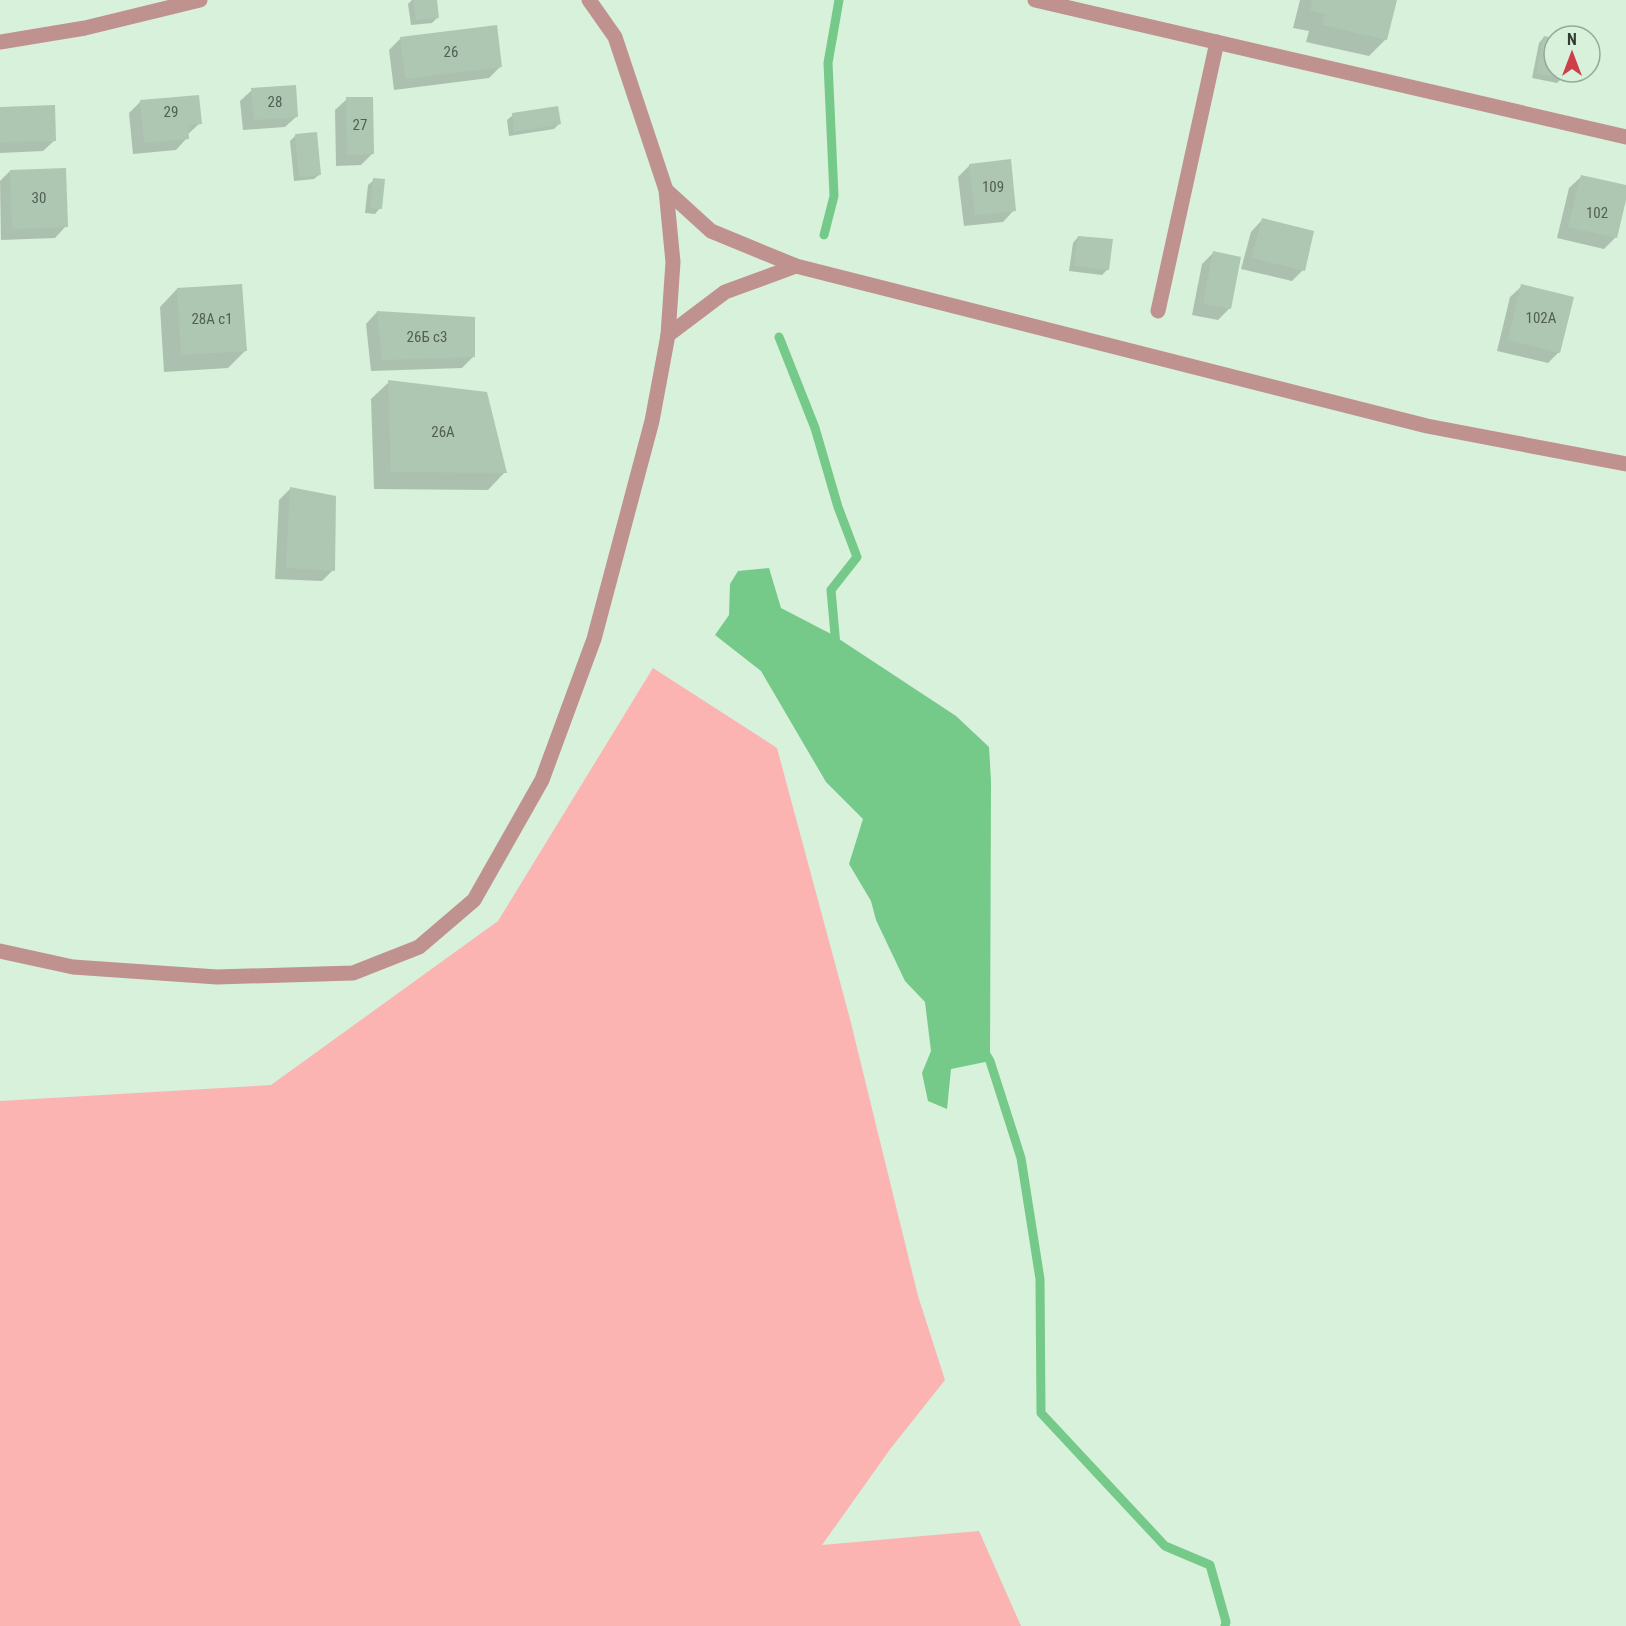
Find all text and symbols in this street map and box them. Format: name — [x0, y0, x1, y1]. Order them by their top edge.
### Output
north arrow — [1542, 24, 1602, 84]
text: N — [1567, 30, 1577, 49]
house number: 26 — [444, 43, 458, 61]
house number: 28 — [268, 93, 282, 111]
house number: 29 — [164, 103, 178, 121]
house number: 27 — [353, 116, 367, 134]
house number: 109 — [982, 178, 1004, 196]
house number: 30 — [32, 189, 46, 207]
house number: 102 — [1586, 204, 1608, 222]
house number: 102А — [1526, 309, 1557, 327]
house number: 28А с1 — [191, 310, 233, 328]
house number: 26Б с3 — [407, 328, 447, 346]
house number: 26А — [431, 423, 455, 441]

